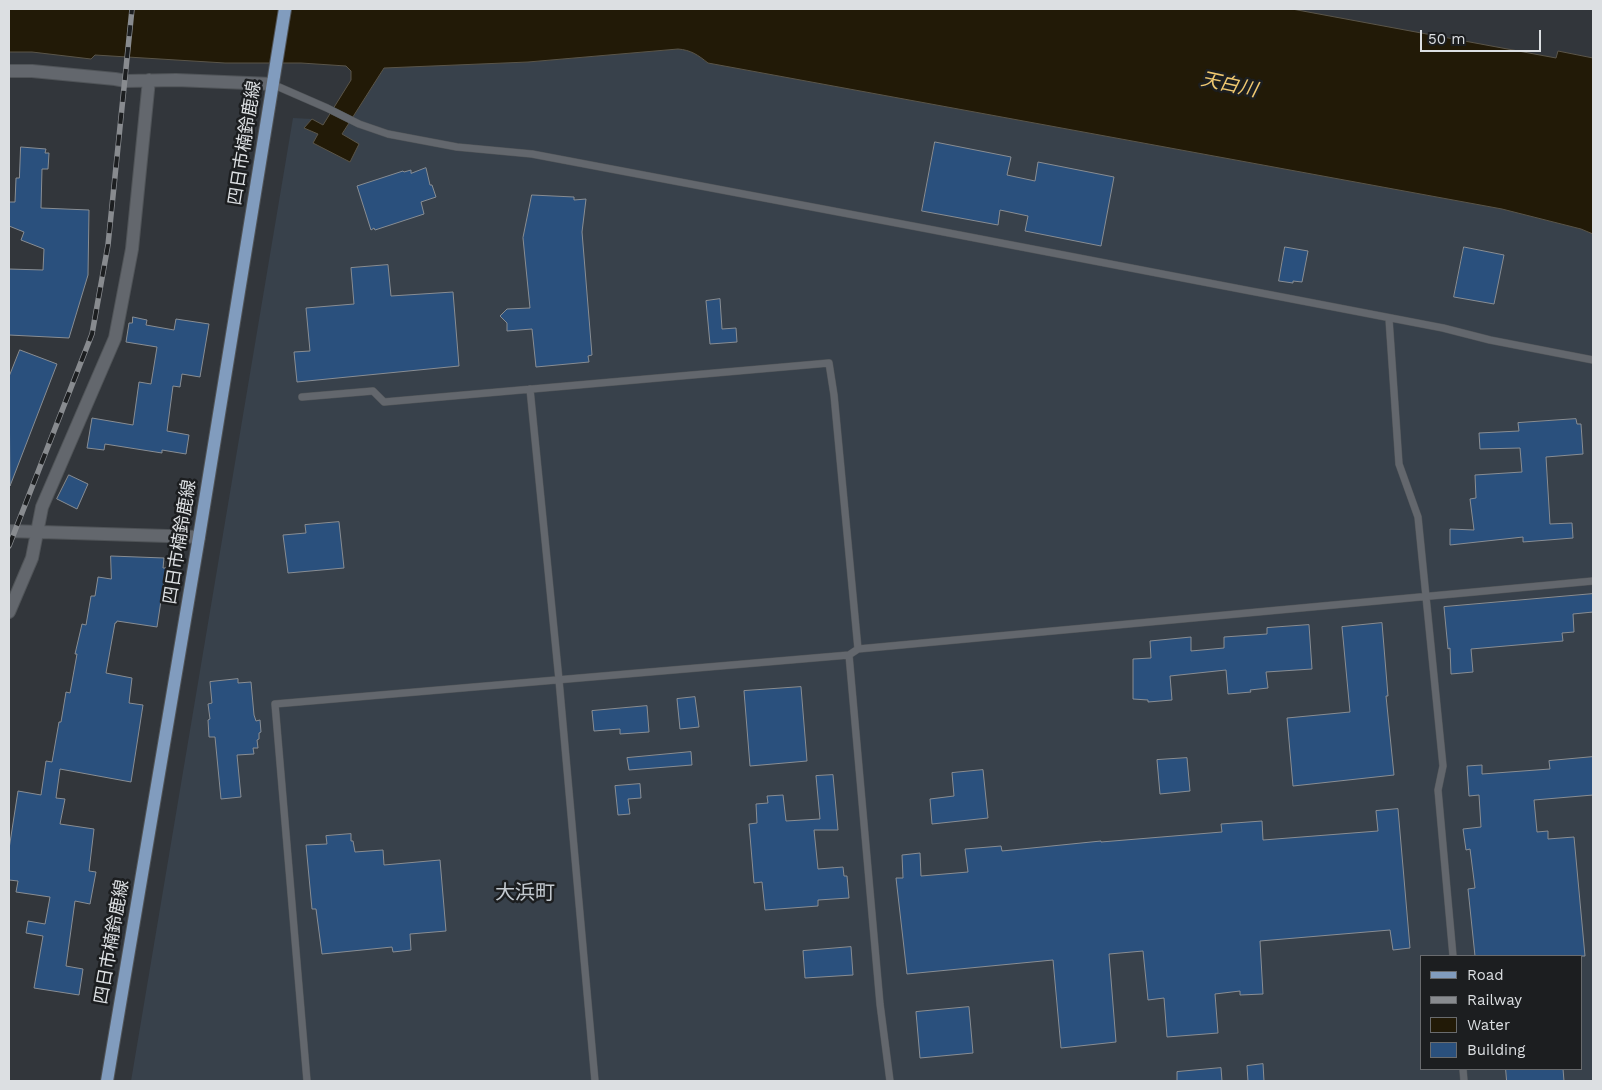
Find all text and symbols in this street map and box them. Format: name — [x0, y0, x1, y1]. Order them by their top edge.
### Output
scale bar — [1422, 20, 1543, 52]
text: 50 m — [1428, 30, 1465, 48]
water label: 天白川 — [1199, 68, 1259, 102]
street label: 四日市楠鈴鹿線 — [224, 79, 266, 207]
street label: 四日市楠鈴鹿線 — [159, 478, 201, 606]
street label: 四日市楠鈴鹿線 — [90, 878, 134, 1006]
district label: 大浜町 — [495, 881, 555, 905]
legend — [1420, 955, 1582, 1070]
text: Road — [1467, 966, 1504, 984]
text: Railway — [1467, 991, 1522, 1009]
text: Water — [1467, 1016, 1510, 1034]
text: Building — [1467, 1041, 1525, 1059]

